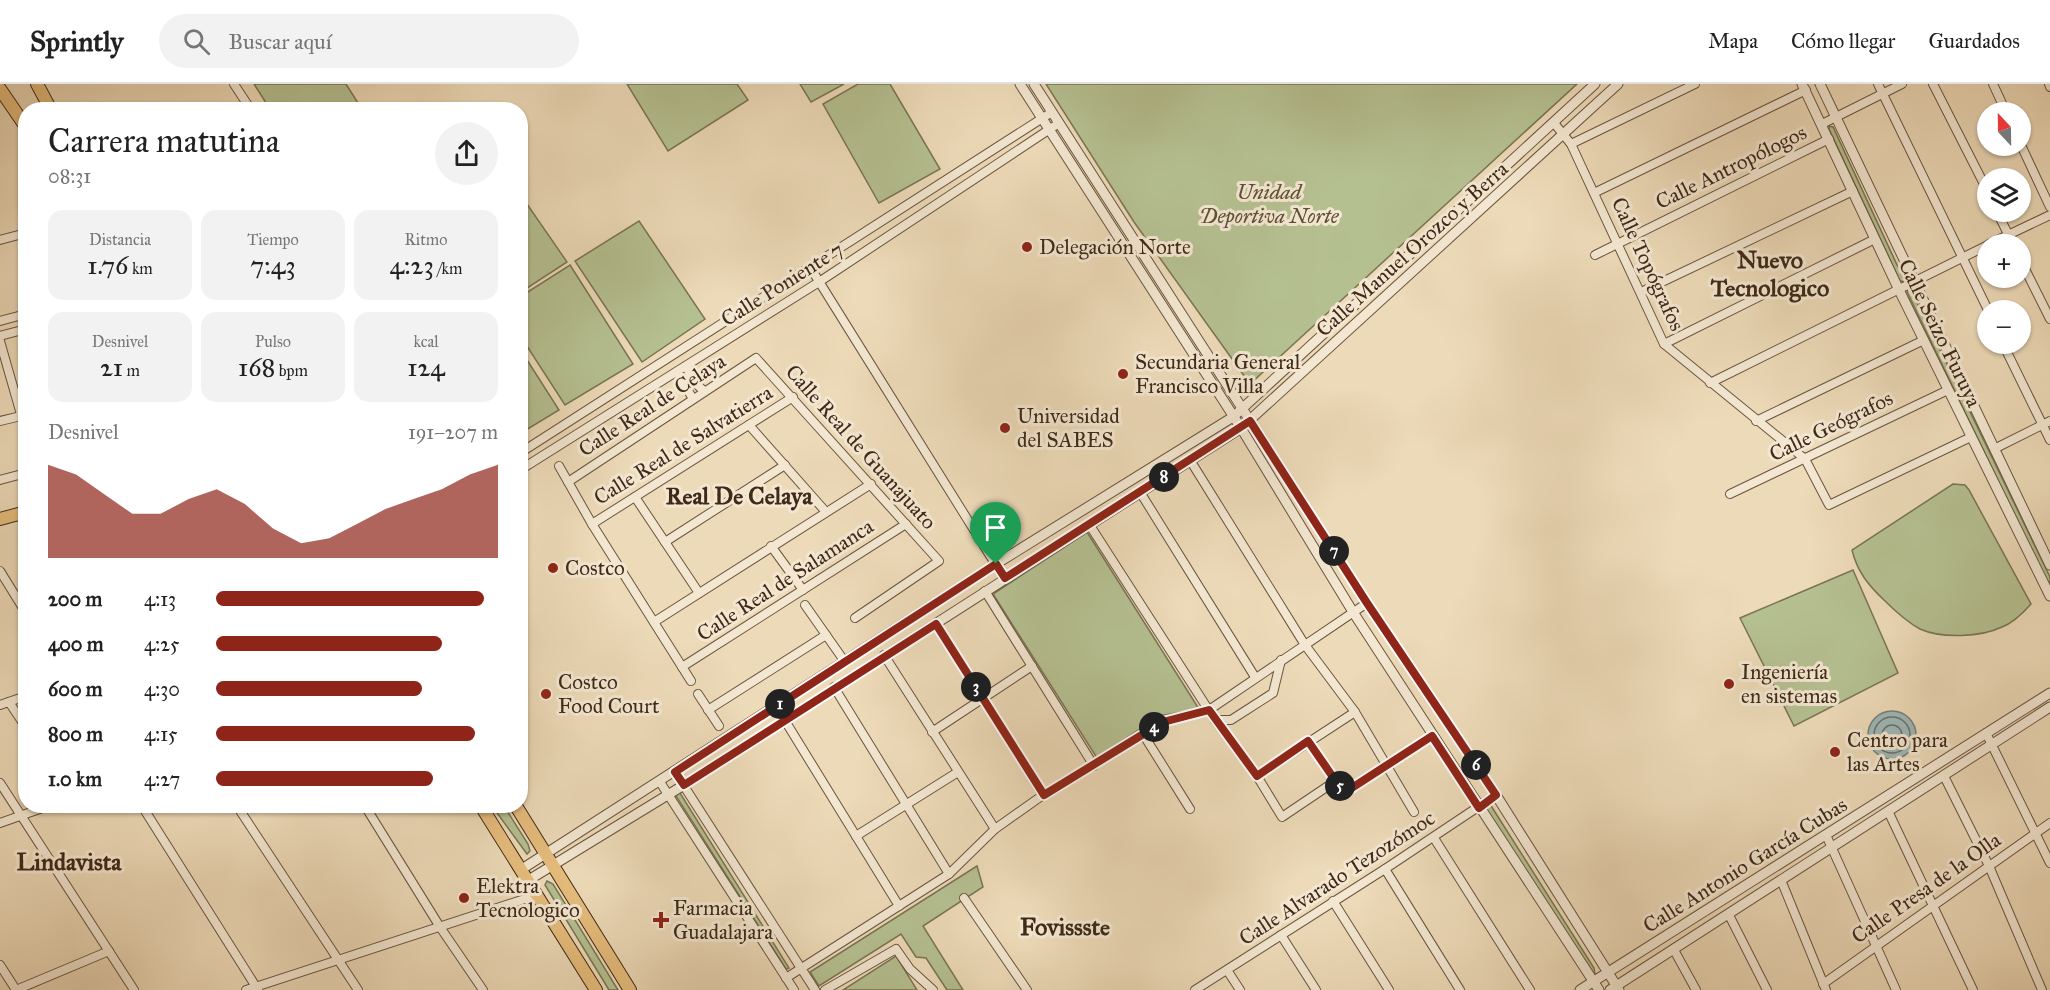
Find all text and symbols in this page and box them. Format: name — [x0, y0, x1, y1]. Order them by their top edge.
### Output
search box — [159, 14, 579, 68]
text: Sprintly — [30, 24, 123, 59]
icon: search — [180, 25, 213, 58]
text: Buscar aquí — [228, 28, 332, 55]
text: Mapa — [1708, 28, 1758, 54]
text: Cómo llegar — [1791, 28, 1895, 54]
text: Guardados — [1928, 28, 2020, 54]
north arrow — [1977, 102, 2031, 156]
map controls — [1977, 102, 2031, 354]
street label: Calle Antropólogos — [1651, 119, 1811, 215]
text: Carrera matutina — [48, 121, 280, 161]
button: share — [435, 122, 498, 185]
street label: Calle Manuel Orozco y Berra — [1311, 156, 1514, 342]
text: 08:31 — [48, 164, 91, 188]
button: layers — [1977, 168, 2031, 222]
park label: Unidad Deportiva Norte — [1199, 179, 1340, 229]
street label: Calle Topógrafos — [1606, 193, 1690, 335]
text: Distancia — [89, 230, 151, 249]
text: Tiempo — [247, 230, 299, 249]
text: Ritmo — [405, 230, 447, 249]
place label: Delegación Norte — [1039, 234, 1191, 260]
button: + — [1977, 234, 2031, 288]
street label: Calle Poniente 7 — [716, 236, 848, 332]
marker: Delegación Norte — [1020, 240, 1034, 254]
district label: Nuevo Tecnologico — [1710, 245, 1829, 303]
text: 1.76 — [87, 249, 128, 281]
text: 7:43 — [250, 249, 296, 281]
text: 4:23 — [390, 249, 434, 281]
street label: Calle Seizo Furuya — [1893, 255, 1987, 411]
text: km — [128, 259, 153, 278]
text: /km — [434, 259, 462, 278]
button: − — [1977, 300, 2031, 354]
text: Desnivel — [92, 332, 148, 351]
text: Pulso — [255, 332, 291, 351]
text: kcal — [413, 332, 439, 351]
street label: Calle Real de Celaya — [574, 348, 730, 462]
place label: Secundaria General Francisco Villa — [1135, 349, 1301, 399]
text: 21 — [100, 351, 123, 383]
text: 168 — [238, 351, 275, 383]
text: 124 — [407, 351, 445, 383]
street label: Calle Real de Guanajuato — [780, 359, 942, 535]
text: m — [123, 361, 140, 380]
text: bpm — [275, 361, 308, 380]
marker: Secundaria General Francisco Villa — [1116, 367, 1130, 381]
street label: Calle Real de Salvatierra — [589, 379, 777, 511]
street label: Calle Geógrafos — [1765, 385, 1897, 467]
place label: Universidad del SABES — [1017, 403, 1120, 453]
text: Desnivel — [48, 420, 119, 444]
text: 191–207 m — [408, 420, 498, 444]
marker: Universidad del SABES — [998, 421, 1012, 435]
pin: 8 — [1149, 462, 1179, 492]
text: 8 — [1160, 467, 1168, 486]
district label: Real De Celaya — [666, 481, 813, 511]
pin — [970, 502, 1021, 564]
icon: arrive — [979, 511, 1012, 544]
street label: Calle Real de Salamanca — [692, 513, 878, 647]
pin: 7 — [1319, 536, 1349, 566]
text: 7 — [1330, 541, 1338, 560]
place label: Costco — [565, 555, 625, 581]
marker: Costco — [546, 561, 560, 575]
text: 200 m — [48, 587, 102, 611]
text: 4:13 — [144, 587, 176, 611]
text: 400 m — [48, 632, 104, 656]
text: 4:25 — [144, 632, 179, 656]
place label: Ingeniería en sistemas — [1741, 659, 1837, 709]
place label: Costco Food Court — [558, 669, 660, 719]
pin: 3 — [961, 672, 991, 702]
text: 600 m — [48, 677, 103, 701]
text: 4:30 — [144, 677, 180, 701]
text: 3 — [973, 677, 979, 696]
marker: Ingeniería en sistemas — [1722, 677, 1736, 691]
marker: Costco Food Court — [539, 687, 553, 701]
pin: 1 — [765, 689, 795, 719]
text: 1 — [777, 694, 783, 713]
pin: 4 — [1139, 712, 1169, 742]
text: 4 — [1150, 717, 1158, 736]
text: 800 m — [48, 722, 103, 746]
text: 4:15 — [144, 722, 177, 746]
place label: Centro para las Artes — [1847, 727, 1948, 777]
marker: Centro para las Artes — [1828, 745, 1842, 759]
pin: 6 — [1461, 750, 1491, 780]
text: 6 — [1472, 755, 1480, 774]
text: 1.0 km — [48, 767, 102, 791]
text: 4:27 — [144, 767, 180, 791]
pin: 5 — [1325, 771, 1355, 801]
text: 5 — [1336, 776, 1344, 795]
street label: Calle Antonio García Cubas — [1638, 791, 1852, 939]
street label: Calle Alvarado Tezozómoc — [1234, 805, 1440, 951]
street label: Calle Presa de la Olla — [1846, 827, 2006, 949]
district label: Lindavista — [17, 847, 122, 877]
place label: Elektra Tecnologico — [476, 873, 580, 923]
marker: Elektra Tecnologico — [457, 891, 471, 905]
place label: Farmacia Guadalajara — [673, 895, 773, 945]
district label: Fovissste — [1020, 912, 1110, 942]
marker: Farmacia Guadalajara — [654, 913, 668, 927]

